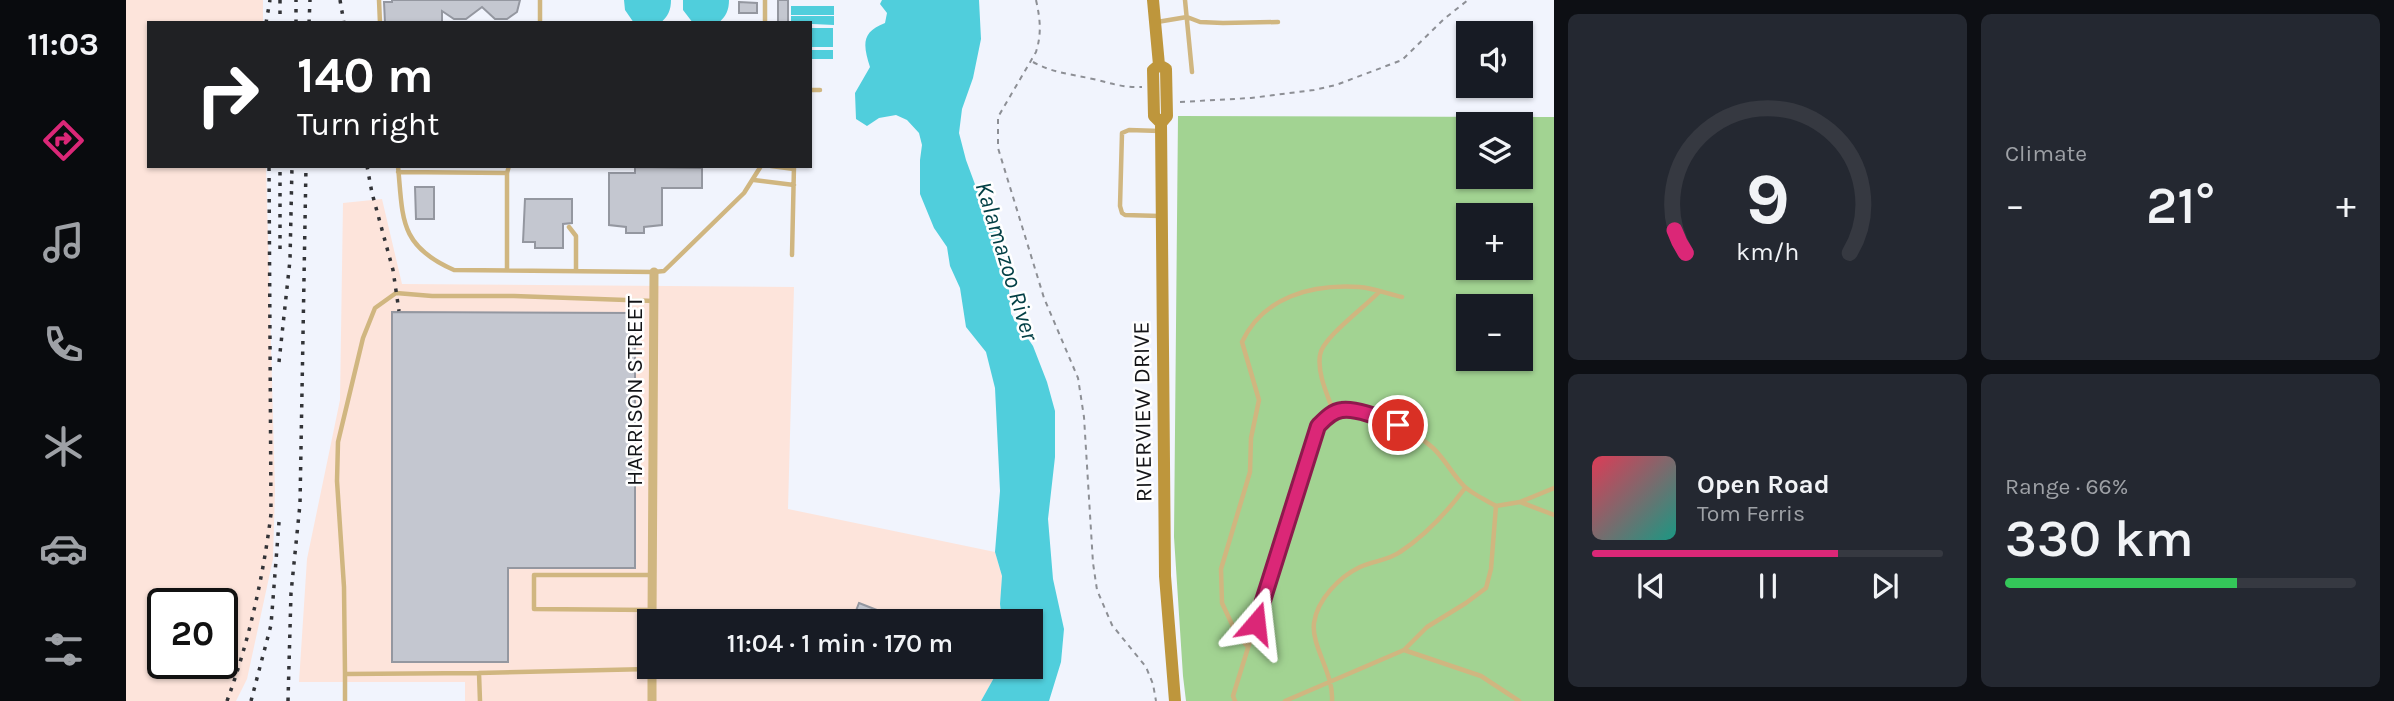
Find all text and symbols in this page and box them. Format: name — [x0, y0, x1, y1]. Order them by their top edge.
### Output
map controls — [1456, 21, 1533, 371]
button: sound — [1456, 21, 1533, 98]
text: 11:03 — [27, 26, 99, 63]
text: 140 m — [297, 47, 434, 104]
icon: right — [182, 49, 273, 140]
text: Turn right — [297, 106, 439, 143]
button: layers — [1456, 112, 1533, 189]
icon: directions — [39, 116, 88, 165]
text: Climate — [2005, 140, 2087, 167]
text: 9 — [1745, 156, 1790, 241]
text: 21° — [2146, 175, 2215, 236]
water label: Kalamazoo River — [970, 178, 1045, 345]
text: − — [2005, 183, 2025, 228]
text: + — [2336, 183, 2356, 228]
button: + — [1456, 203, 1533, 280]
icon: music — [39, 218, 88, 267]
text: km/h — [1736, 237, 1799, 266]
button: − — [1456, 294, 1533, 371]
street label: HARRISON STREET — [621, 296, 648, 486]
icon: phone — [39, 320, 88, 369]
street label: RIVERVIEW DRIVE — [1127, 322, 1158, 502]
pin — [1368, 395, 1428, 455]
icon: arrive — [1379, 406, 1417, 444]
icon: climate — [39, 422, 88, 471]
text: Open Road — [1697, 469, 1830, 500]
text: Range · 66% — [2005, 473, 2128, 500]
text: Tom Ferris — [1697, 500, 1805, 527]
text: 330 km — [2005, 508, 2194, 569]
icon: car — [39, 524, 88, 573]
icon: previous — [1632, 567, 1670, 605]
icon: pause — [1749, 567, 1787, 605]
icon: next — [1866, 567, 1904, 605]
position arrow — [1219, 586, 1293, 660]
speed limit sign: 20 — [147, 588, 238, 679]
icon: filters — [39, 625, 88, 674]
text: 11:04 · 1 min · 170 m — [727, 628, 953, 659]

